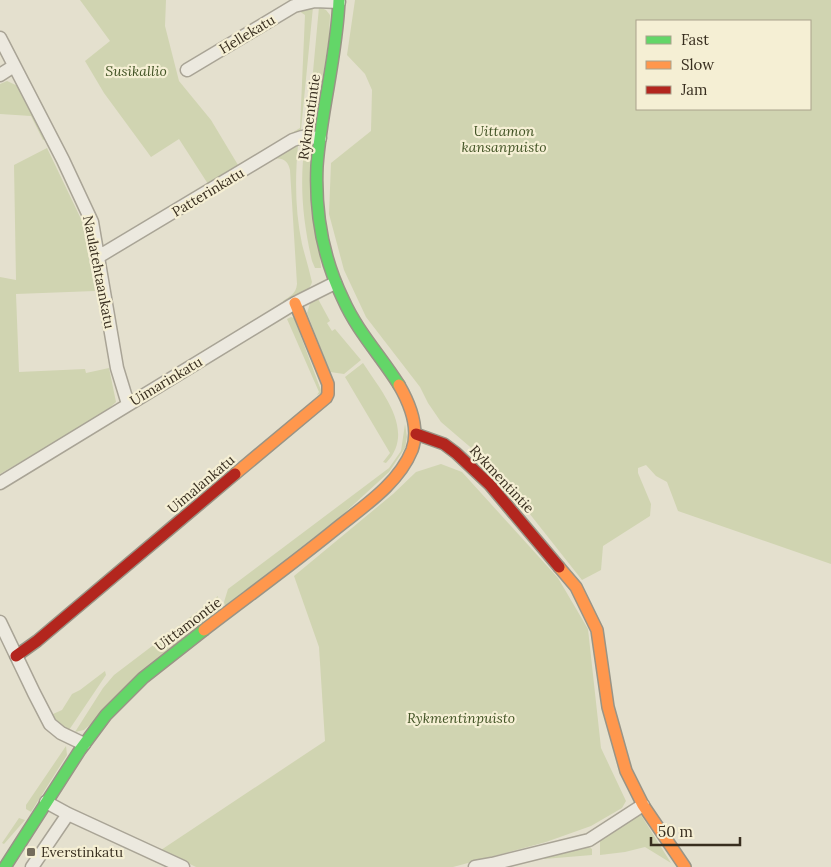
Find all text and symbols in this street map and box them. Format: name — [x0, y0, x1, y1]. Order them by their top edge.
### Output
street label: Hellekatu — [216, 10, 278, 58]
legend — [636, 20, 811, 110]
text: Fast — [681, 30, 709, 49]
text: Slow — [681, 55, 714, 74]
park label: Susikallio — [105, 62, 167, 80]
street label: Rykmentintie — [294, 72, 324, 161]
text: Jam — [680, 80, 708, 99]
park label: Uittamon kansanpuisto — [461, 122, 547, 156]
street label: Patterinkatu — [169, 163, 247, 221]
street label: Naulatehtaankatu — [79, 214, 119, 330]
street label: Uimarinkatu — [127, 352, 205, 410]
street label: Rykmentintie — [466, 441, 538, 517]
street label: Uimalankatu — [164, 451, 238, 517]
street label: Uittamontie — [151, 593, 225, 655]
park label: Rykmentinpuisto — [407, 709, 515, 727]
scale bar — [651, 814, 740, 846]
text: 50 m — [658, 822, 693, 841]
place label: Everstinkatu — [41, 843, 123, 861]
marker: Everstinkatu — [25, 846, 37, 858]

